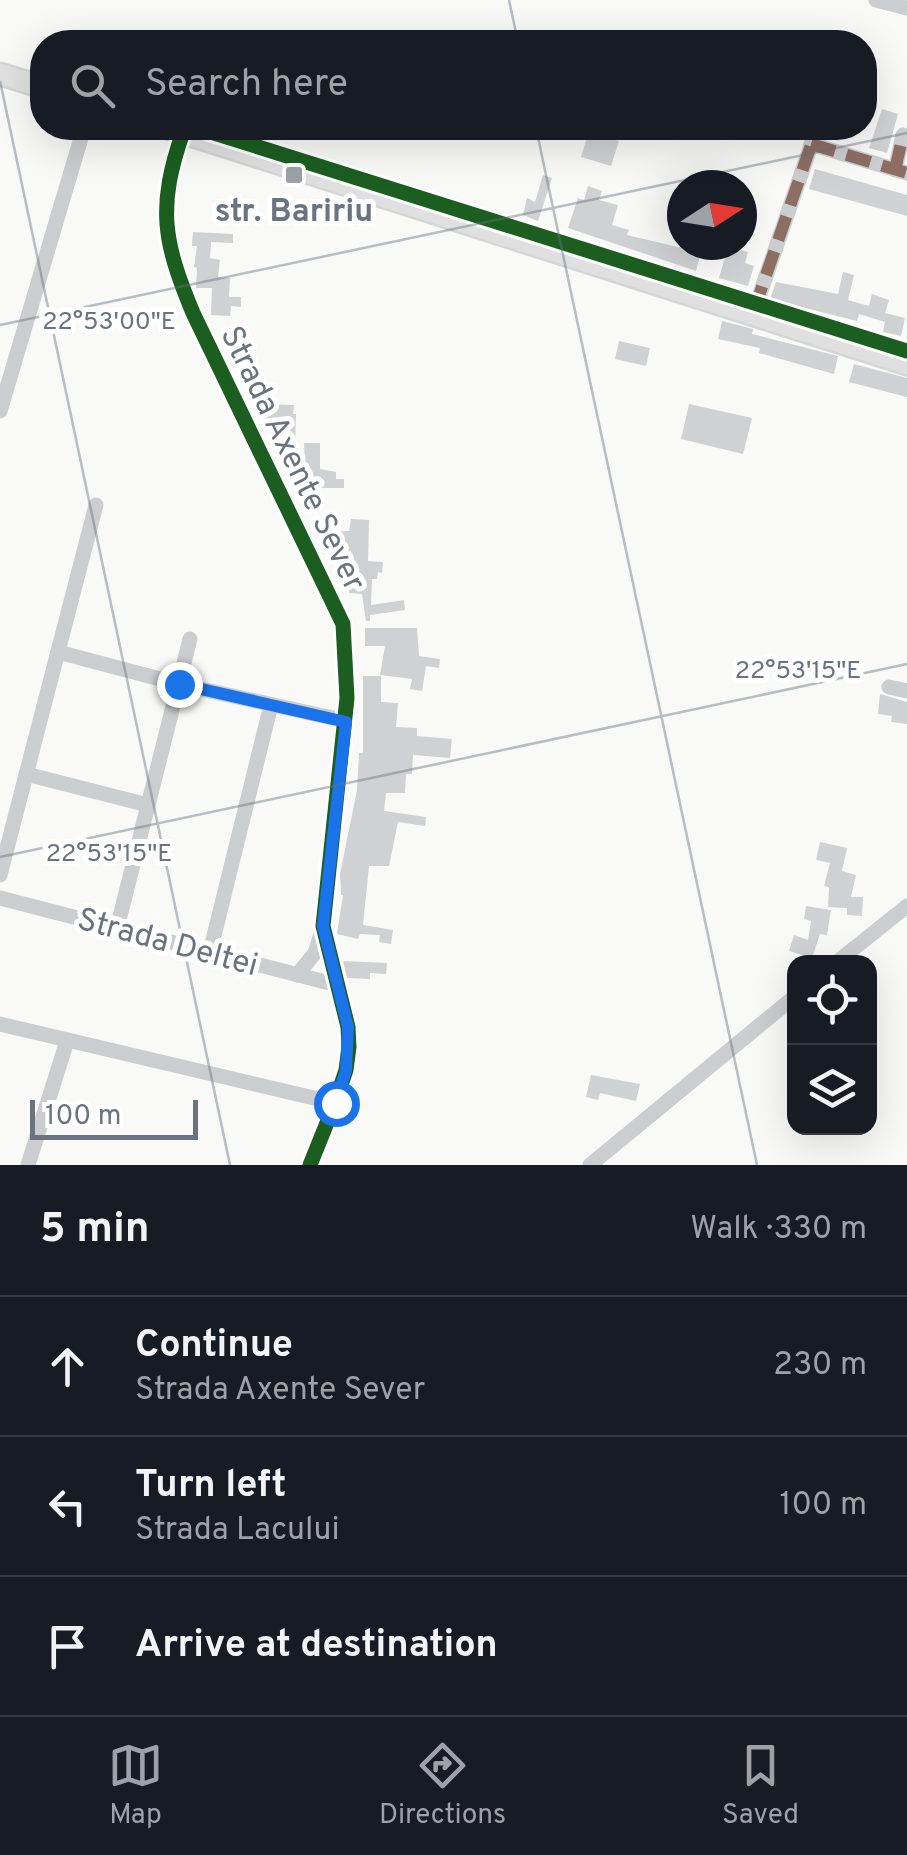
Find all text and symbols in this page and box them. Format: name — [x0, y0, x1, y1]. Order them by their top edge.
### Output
search box — [30, 30, 877, 140]
icon: search — [65, 58, 120, 113]
text: Search here — [145, 61, 348, 110]
marker: str. Baririu — [283, 164, 305, 186]
north arrow — [667, 170, 757, 260]
place label: str. Baririu — [215, 193, 373, 233]
text: 22°53'00"E — [42, 307, 176, 339]
street label: Strada Axente Sever — [210, 320, 373, 598]
text: 22°53'15"E — [735, 656, 861, 688]
route end — [157, 662, 203, 708]
text: 22°53'15"E — [46, 839, 172, 871]
street label: Strada Deltei — [73, 901, 262, 987]
map controls — [787, 955, 877, 1135]
button: locate — [787, 955, 877, 1045]
button: layers — [787, 1045, 877, 1135]
route start — [314, 1081, 360, 1127]
scale bar — [30, 1095, 198, 1140]
text: 100 m — [45, 1099, 121, 1135]
text: 5 min — [40, 1204, 150, 1257]
text: Walk · 330 m — [690, 1210, 867, 1250]
text: Continue — [135, 1322, 293, 1371]
icon: ahead — [40, 1339, 95, 1394]
text: 230 m — [773, 1346, 867, 1386]
text: Strada Axente Sever — [135, 1371, 425, 1411]
text: Turn left — [135, 1462, 287, 1511]
icon: left — [40, 1479, 95, 1534]
text: 100 m — [780, 1486, 867, 1526]
text: Strada Lacului — [135, 1511, 340, 1551]
icon: arrive — [40, 1619, 95, 1674]
text: Arrive at destination — [135, 1622, 498, 1671]
tab: Map — [108, 1738, 163, 1834]
tab: Directions — [379, 1738, 506, 1834]
tab: Saved — [722, 1738, 799, 1834]

